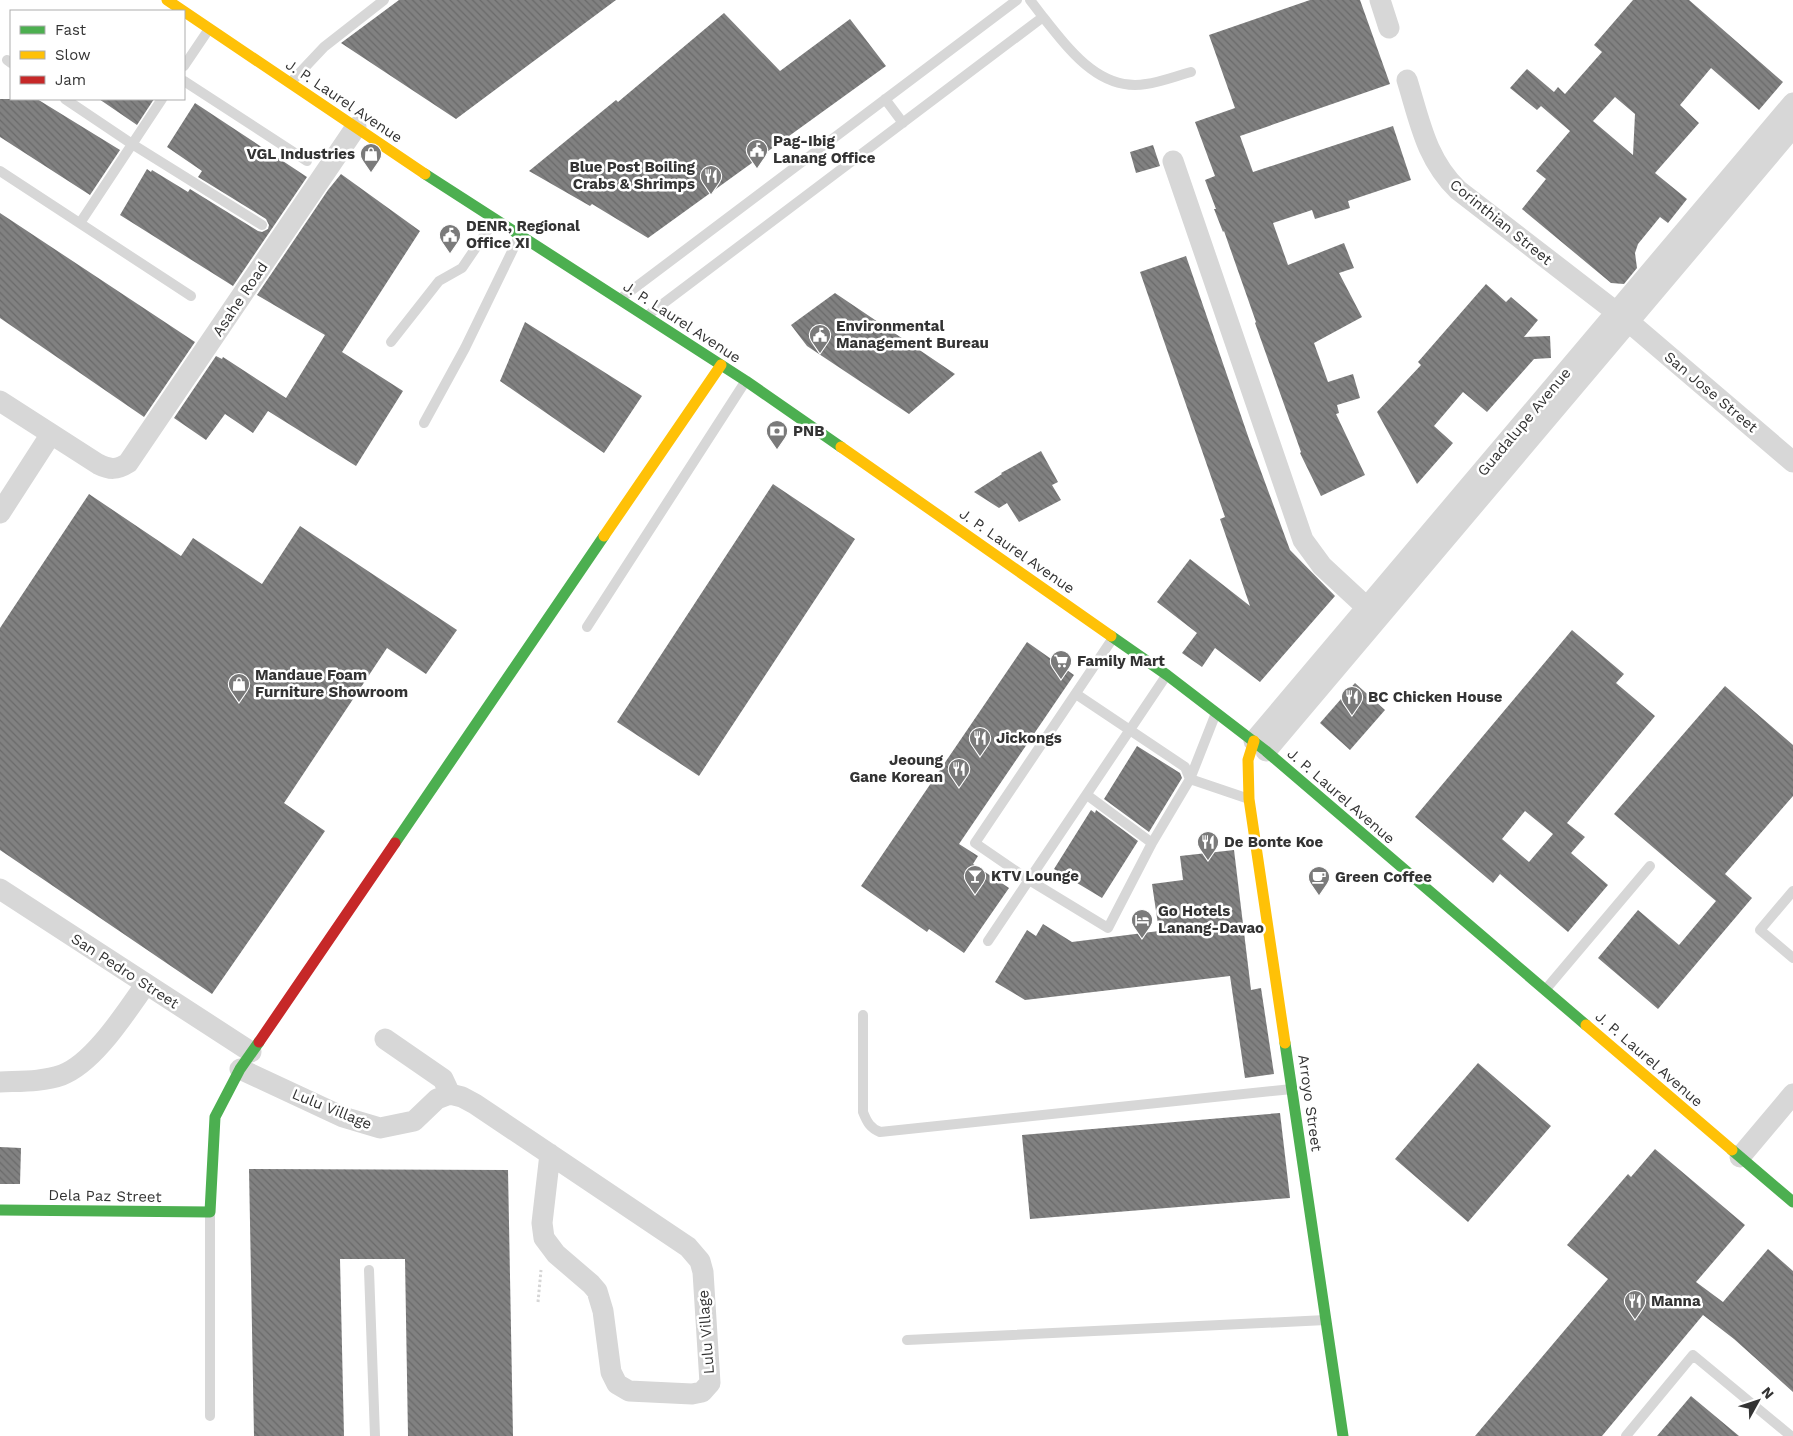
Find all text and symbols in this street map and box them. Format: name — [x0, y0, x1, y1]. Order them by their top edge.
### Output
legend — [10, 10, 185, 100]
text: Fast — [55, 21, 87, 39]
text: Slow — [55, 46, 91, 64]
street label: J. P. Laurel Avenue — [282, 55, 406, 147]
text: Jam — [55, 71, 86, 89]
place label: Pag-Ibig Lanang Office — [773, 132, 876, 167]
public building icon: Pag-Ibig Lanang Office — [745, 138, 769, 169]
shop icon: VGL Industries — [359, 142, 383, 173]
place label: VGL Industries — [246, 145, 355, 163]
place label: Blue Post Boiling Crabs & Shrimps — [569, 158, 696, 193]
restaurant icon: Blue Post Boiling Crabs & Shrimps — [699, 164, 723, 195]
street label: Corinthian Street — [1446, 175, 1556, 269]
place label: DENR, Regional Office XI — [466, 217, 580, 252]
public building icon: DENR, Regional Office XI — [438, 223, 462, 254]
street label: Asahe Road — [209, 258, 271, 340]
street label: J. P. Laurel Avenue — [620, 277, 744, 367]
place label: Environmental Management Bureau — [836, 317, 989, 352]
public building icon: Environmental Management Bureau — [808, 323, 832, 354]
street label: San Jose Street — [1661, 348, 1762, 437]
street label: Guadalupe Avenue — [1473, 364, 1575, 480]
bank icon: PNB — [765, 419, 789, 450]
place label: PNB — [793, 422, 824, 440]
street label: J. P. Laurel Avenue — [956, 504, 1078, 598]
supermarket icon: Family Mart — [1049, 649, 1073, 680]
place label: Family Mart — [1077, 652, 1165, 670]
place label: Mandaue Foam Furniture Showroom — [255, 666, 408, 701]
shop icon: Mandaue Foam Furniture Showroom — [227, 672, 251, 703]
restaurant icon: BC Chicken House — [1340, 685, 1364, 716]
place label: BC Chicken House — [1368, 688, 1503, 706]
restaurant icon: Jickongs — [968, 726, 992, 757]
place label: Jickongs — [996, 729, 1062, 747]
street label: J. P. Laurel Avenue — [1284, 744, 1398, 848]
place label: Jeoung Gane Korean — [849, 751, 944, 786]
restaurant icon: Jeoung Gane Korean — [947, 757, 971, 788]
restaurant icon: De Bonte Koe — [1196, 830, 1220, 861]
place label: De Bonte Koe — [1224, 833, 1324, 851]
bar icon: KTV Lounge — [963, 864, 987, 895]
cafe icon: Green Coffee — [1307, 865, 1331, 896]
place label: KTV Lounge — [991, 867, 1079, 885]
place label: Green Coffee — [1335, 868, 1432, 886]
place label: Go Hotels Lanang-Davao — [1158, 902, 1264, 937]
hotel icon: Go Hotels Lanang-Davao — [1130, 908, 1154, 939]
street label: San Pedro Street — [68, 930, 183, 1013]
street label: J. P. Laurel Avenue — [1592, 1007, 1706, 1111]
street label: Arroyo Street — [1294, 1053, 1326, 1153]
street label: Lulu Village — [289, 1085, 375, 1133]
street label: Dela Paz Street — [48, 1186, 162, 1206]
street label: Lulu Village — [694, 1289, 718, 1375]
restaurant icon: Manna — [1623, 1289, 1647, 1320]
place label: Manna — [1651, 1292, 1701, 1310]
north arrow — [1733, 1376, 1783, 1426]
text: N — [1758, 1384, 1777, 1402]

